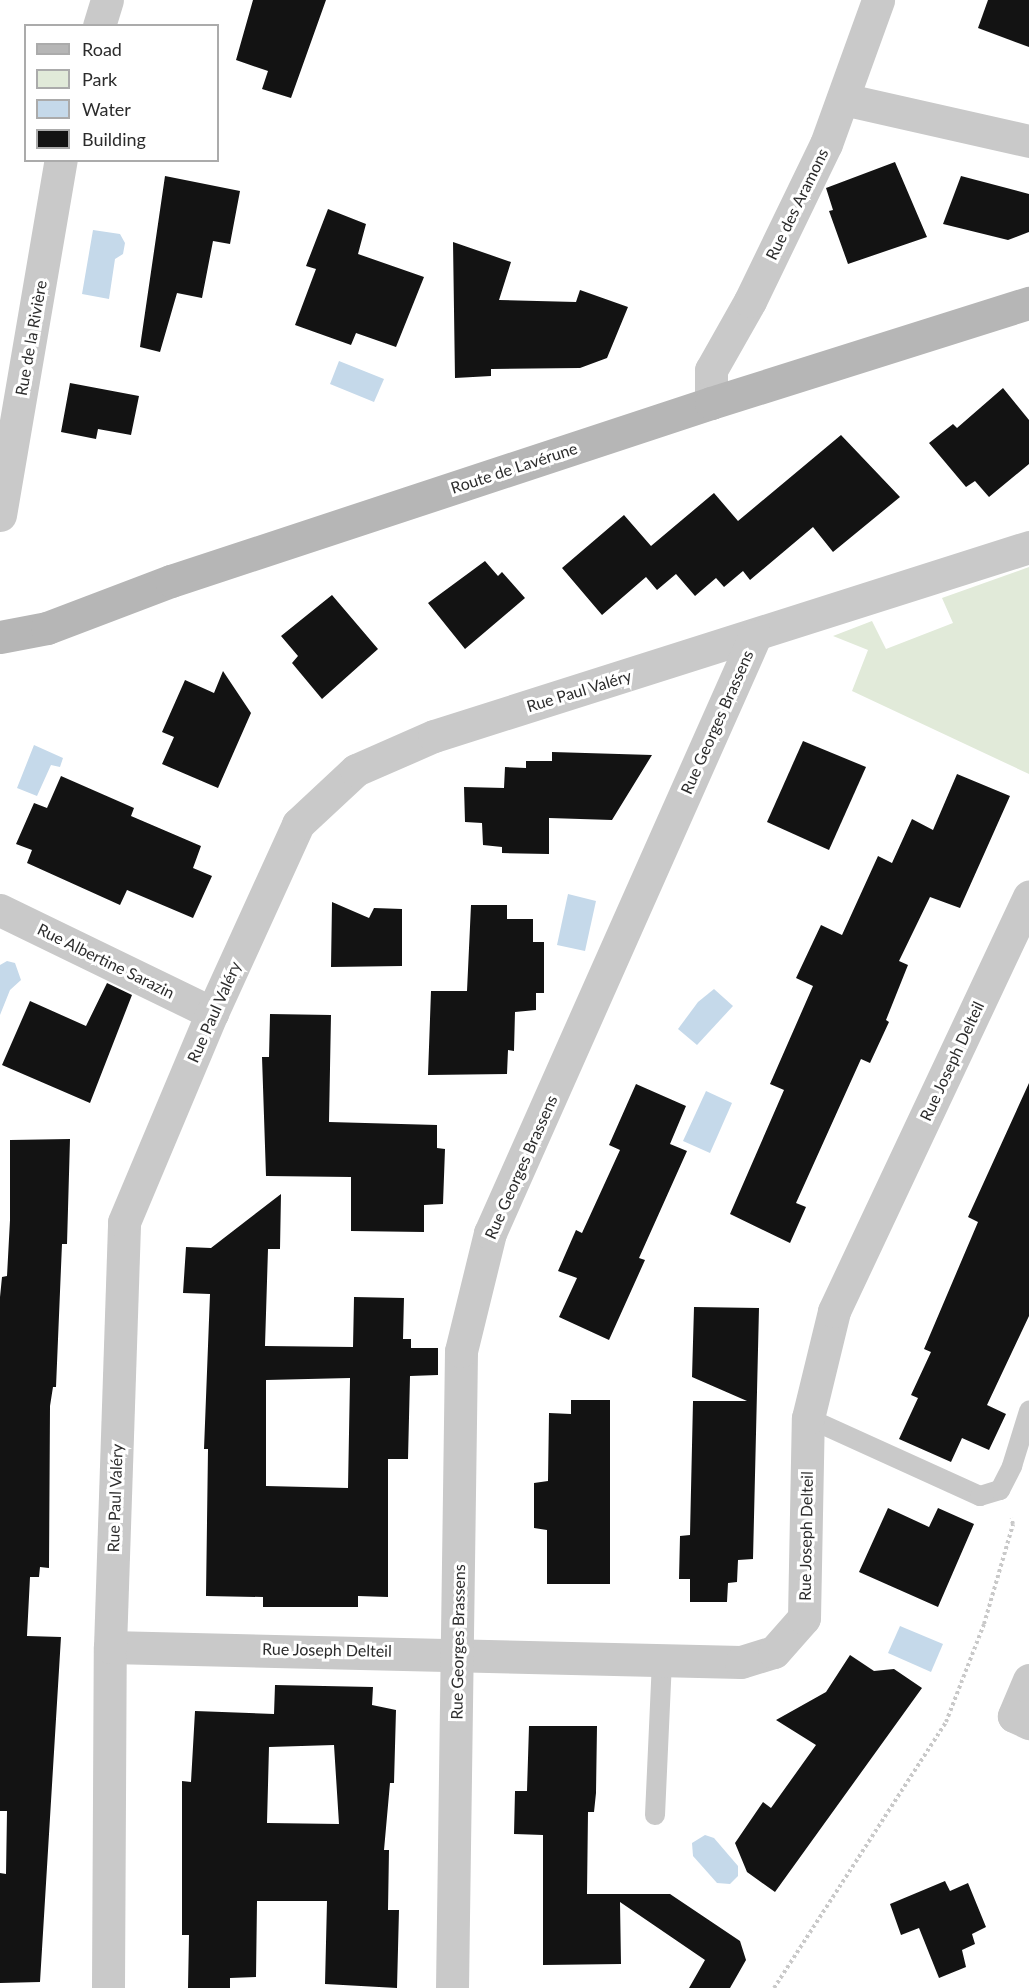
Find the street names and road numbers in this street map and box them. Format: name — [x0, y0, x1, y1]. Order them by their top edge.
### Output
street label: Rue des Aramons — [762, 145, 832, 263]
street label: Rue de la Rivière — [11, 279, 51, 397]
street label: Route de Lavérune — [448, 438, 580, 498]
street label: Rue Georges Brassens — [677, 647, 757, 797]
street label: Rue Paul Valéry — [524, 666, 634, 716]
street label: Rue Albertine Sarazin — [34, 919, 178, 1003]
street label: Rue Paul Valéry — [183, 958, 245, 1066]
street label: Rue Joseph Delteil — [916, 998, 988, 1124]
street label: Rue Georges Brassens — [481, 1092, 561, 1242]
street label: Rue Paul Valéry — [104, 1443, 126, 1553]
street label: Rue Joseph Delteil — [795, 1471, 817, 1601]
street label: Rue Georges Brassens — [447, 1564, 469, 1720]
street label: Rue Joseph Delteil — [262, 1639, 392, 1661]

